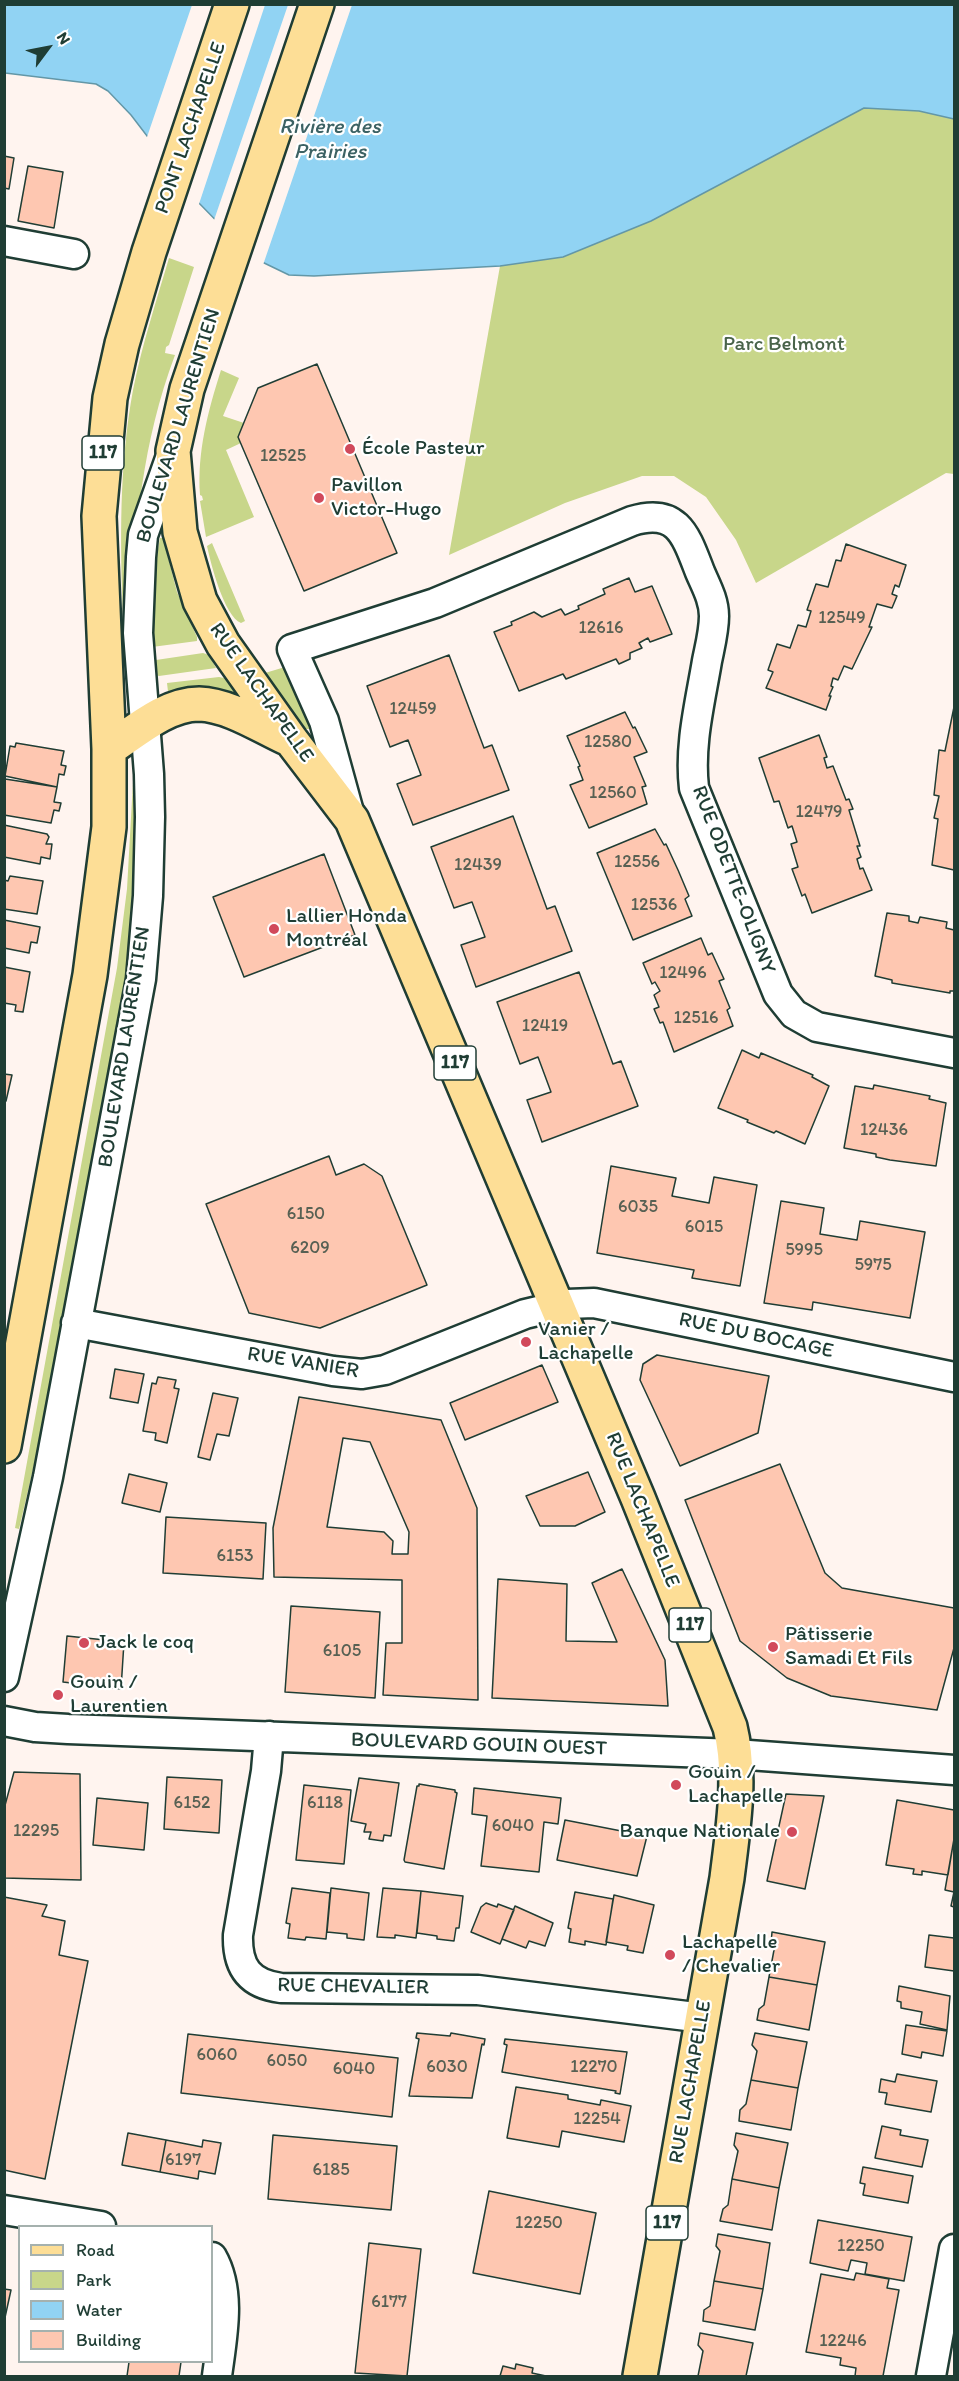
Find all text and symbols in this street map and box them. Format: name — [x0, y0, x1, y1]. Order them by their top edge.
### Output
north arrow — [18, 18, 78, 78]
text: N — [53, 29, 75, 48]
street label: PONT LACHAPELLE — [150, 39, 232, 217]
water label: Rivière des Prairies — [279, 114, 381, 166]
street label: BOULEVARD LAURENTIEN — [131, 306, 227, 546]
park label: Parc Belmont — [723, 332, 845, 358]
road number: 117 — [82, 436, 124, 470]
place label: École Pasteur — [362, 436, 484, 462]
marker: École Pasteur — [343, 442, 357, 456]
house number: 12525 — [260, 445, 306, 467]
place label: Pavillon Victor-Hugo — [331, 473, 442, 523]
marker: Pavillon Victor-Hugo — [312, 491, 326, 505]
house number: 12549 — [818, 607, 866, 629]
house number: 12616 — [578, 617, 624, 639]
street label: RUE LACHAPELLE — [203, 618, 319, 768]
house number: 12459 — [389, 698, 437, 720]
house number: 12580 — [584, 731, 632, 753]
house number: 12560 — [589, 782, 637, 804]
street label: RUE ODETTE-OLIGNY — [686, 782, 780, 978]
house number: 12479 — [796, 801, 842, 823]
house number: 12556 — [614, 851, 660, 873]
house number: 12439 — [454, 854, 502, 876]
house number: 12536 — [631, 894, 677, 916]
place label: Lallier Honda Montréal — [286, 904, 407, 954]
marker: Lallier Honda Montréal — [267, 922, 281, 936]
street label: BOULEVARD LAURENTIEN — [93, 925, 157, 1169]
house number: 12496 — [659, 962, 707, 984]
house number: 12516 — [673, 1007, 719, 1029]
house number: 12419 — [522, 1015, 568, 1037]
road number: 117 — [434, 1046, 476, 1080]
house number: 12436 — [860, 1119, 908, 1141]
house number: 6035 — [618, 1196, 658, 1218]
house number: 6150 — [287, 1203, 325, 1225]
house number: 6015 — [685, 1216, 723, 1238]
house number: 6209 — [290, 1237, 330, 1259]
house number: 5995 — [785, 1239, 823, 1261]
house number: 5975 — [854, 1254, 892, 1276]
street label: RUE DU BOCAGE — [676, 1307, 836, 1365]
place label: Vanier / Lachapelle — [538, 1317, 634, 1367]
marker: Vanier / Lachapelle — [519, 1335, 533, 1349]
street label: RUE VANIER — [245, 1342, 361, 1384]
street label: RUE LACHAPELLE — [599, 1429, 685, 1591]
house number: 6153 — [216, 1545, 254, 1567]
road number: 117 — [669, 1608, 711, 1642]
place label: Pâtisserie Samadi Et Fils — [785, 1622, 913, 1672]
place label: Jack le coq — [96, 1630, 194, 1656]
marker: Jack le coq — [77, 1636, 91, 1650]
house number: 6105 — [323, 1640, 361, 1662]
marker: Pâtisserie Samadi Et Fils — [766, 1640, 780, 1654]
place label: Gouin / Laurentien — [70, 1670, 168, 1720]
marker: Gouin / Laurentien — [51, 1688, 65, 1702]
street label: BOULEVARD GOUIN OUEST — [351, 1728, 607, 1762]
place label: Gouin / Lachapelle — [688, 1760, 784, 1810]
marker: Gouin / Lachapelle — [669, 1778, 683, 1792]
house number: 6152 — [174, 1792, 210, 1814]
house number: 6118 — [307, 1792, 343, 1814]
house number: 6040 — [492, 1815, 534, 1837]
place label: Banque Nationale — [620, 1819, 780, 1845]
house number: 12295 — [13, 1820, 59, 1842]
marker: Banque Nationale — [785, 1825, 799, 1839]
place label: Lachapelle / Chevalier — [682, 1930, 780, 1980]
marker: Lachapelle / Chevalier — [663, 1948, 677, 1962]
street label: RUE CHEVALIER — [277, 1973, 429, 2001]
street label: RUE LACHAPELLE — [664, 1999, 718, 2165]
house number: 6060 — [196, 2044, 238, 2066]
house number: 6050 — [266, 2050, 308, 2072]
house number: 6030 — [426, 2056, 468, 2078]
house number: 12270 — [570, 2056, 618, 2078]
house number: 6040 — [333, 2058, 375, 2080]
house number: 12254 — [573, 2108, 621, 2130]
house number: 6197 — [165, 2149, 201, 2171]
house number: 6185 — [312, 2159, 350, 2181]
road number: 117 — [646, 2206, 688, 2240]
house number: 12250 — [515, 2212, 563, 2234]
legend — [18, 2225, 213, 2363]
house number: 12250 — [837, 2235, 885, 2257]
text: Road — [76, 2239, 115, 2261]
text: Park — [76, 2269, 111, 2291]
house number: 6177 — [371, 2291, 407, 2313]
text: Water — [76, 2299, 122, 2321]
text: Building — [76, 2329, 141, 2351]
house number: 12246 — [819, 2330, 867, 2352]

